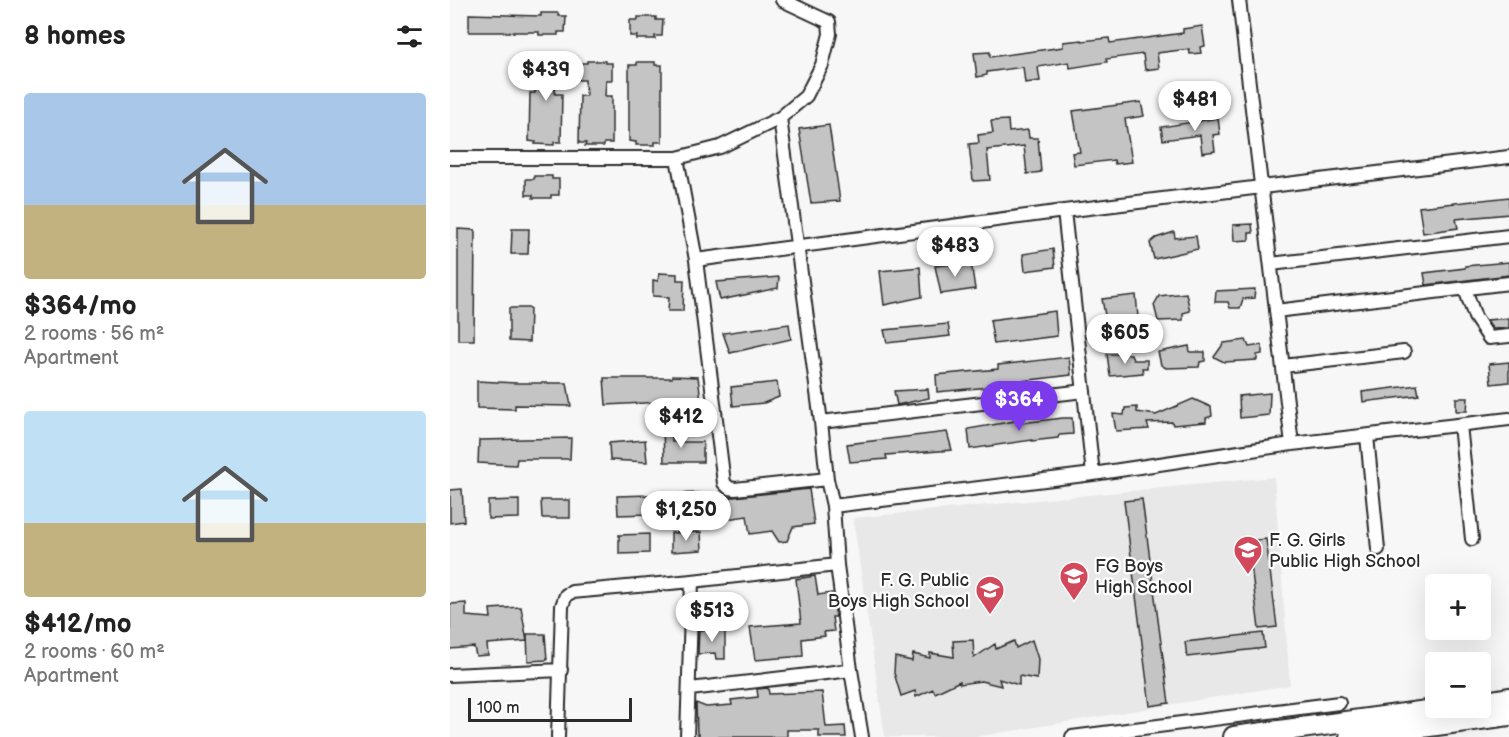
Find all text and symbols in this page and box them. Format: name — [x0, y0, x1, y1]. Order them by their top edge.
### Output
icon: filters — [393, 20, 426, 53]
text: 8 homes — [24, 21, 126, 52]
pin: $439 — [510, 51, 582, 102]
text: $439 — [522, 58, 570, 82]
pin: $481 — [1159, 81, 1231, 132]
text: $481 — [1172, 88, 1218, 112]
icon: home — [171, 132, 279, 240]
pin: $483 — [919, 227, 991, 278]
text: $483 — [931, 234, 979, 258]
text: $364/mo — [24, 291, 137, 322]
pin: $605 — [1089, 314, 1161, 365]
text: $605 — [1100, 321, 1150, 345]
text: 2 rooms · 56 m² — [24, 322, 164, 346]
text: Apartment — [24, 346, 119, 370]
pin: $364 — [983, 381, 1055, 432]
text: $364 — [995, 388, 1043, 412]
pin: $412 — [645, 398, 717, 449]
text: $412 — [659, 405, 703, 429]
icon: home — [171, 450, 279, 558]
pin: $1,250 — [637, 491, 735, 542]
text: $1,250 — [655, 498, 717, 522]
place label: F. G. Girls Public High School — [1269, 530, 1420, 572]
school or university icon: F. G. Girls Public High School — [1232, 534, 1264, 576]
place label: FG Boys High School — [1095, 556, 1192, 598]
school or university icon: FG Boys High School — [1058, 560, 1090, 602]
place label: F. G. Public Boys High School — [828, 570, 969, 612]
school or university icon: F. G. Public Boys High School — [974, 574, 1006, 616]
map controls — [1425, 574, 1491, 718]
button: + — [1425, 574, 1491, 640]
pin: $513 — [676, 592, 748, 643]
text: $513 — [690, 599, 734, 623]
text: $412/mo — [24, 609, 132, 640]
text: 2 rooms · 60 m² — [24, 640, 165, 664]
button: − — [1425, 652, 1491, 718]
text: Apartment — [24, 664, 119, 688]
scale bar — [468, 695, 632, 722]
text: 100 m — [477, 699, 520, 718]

